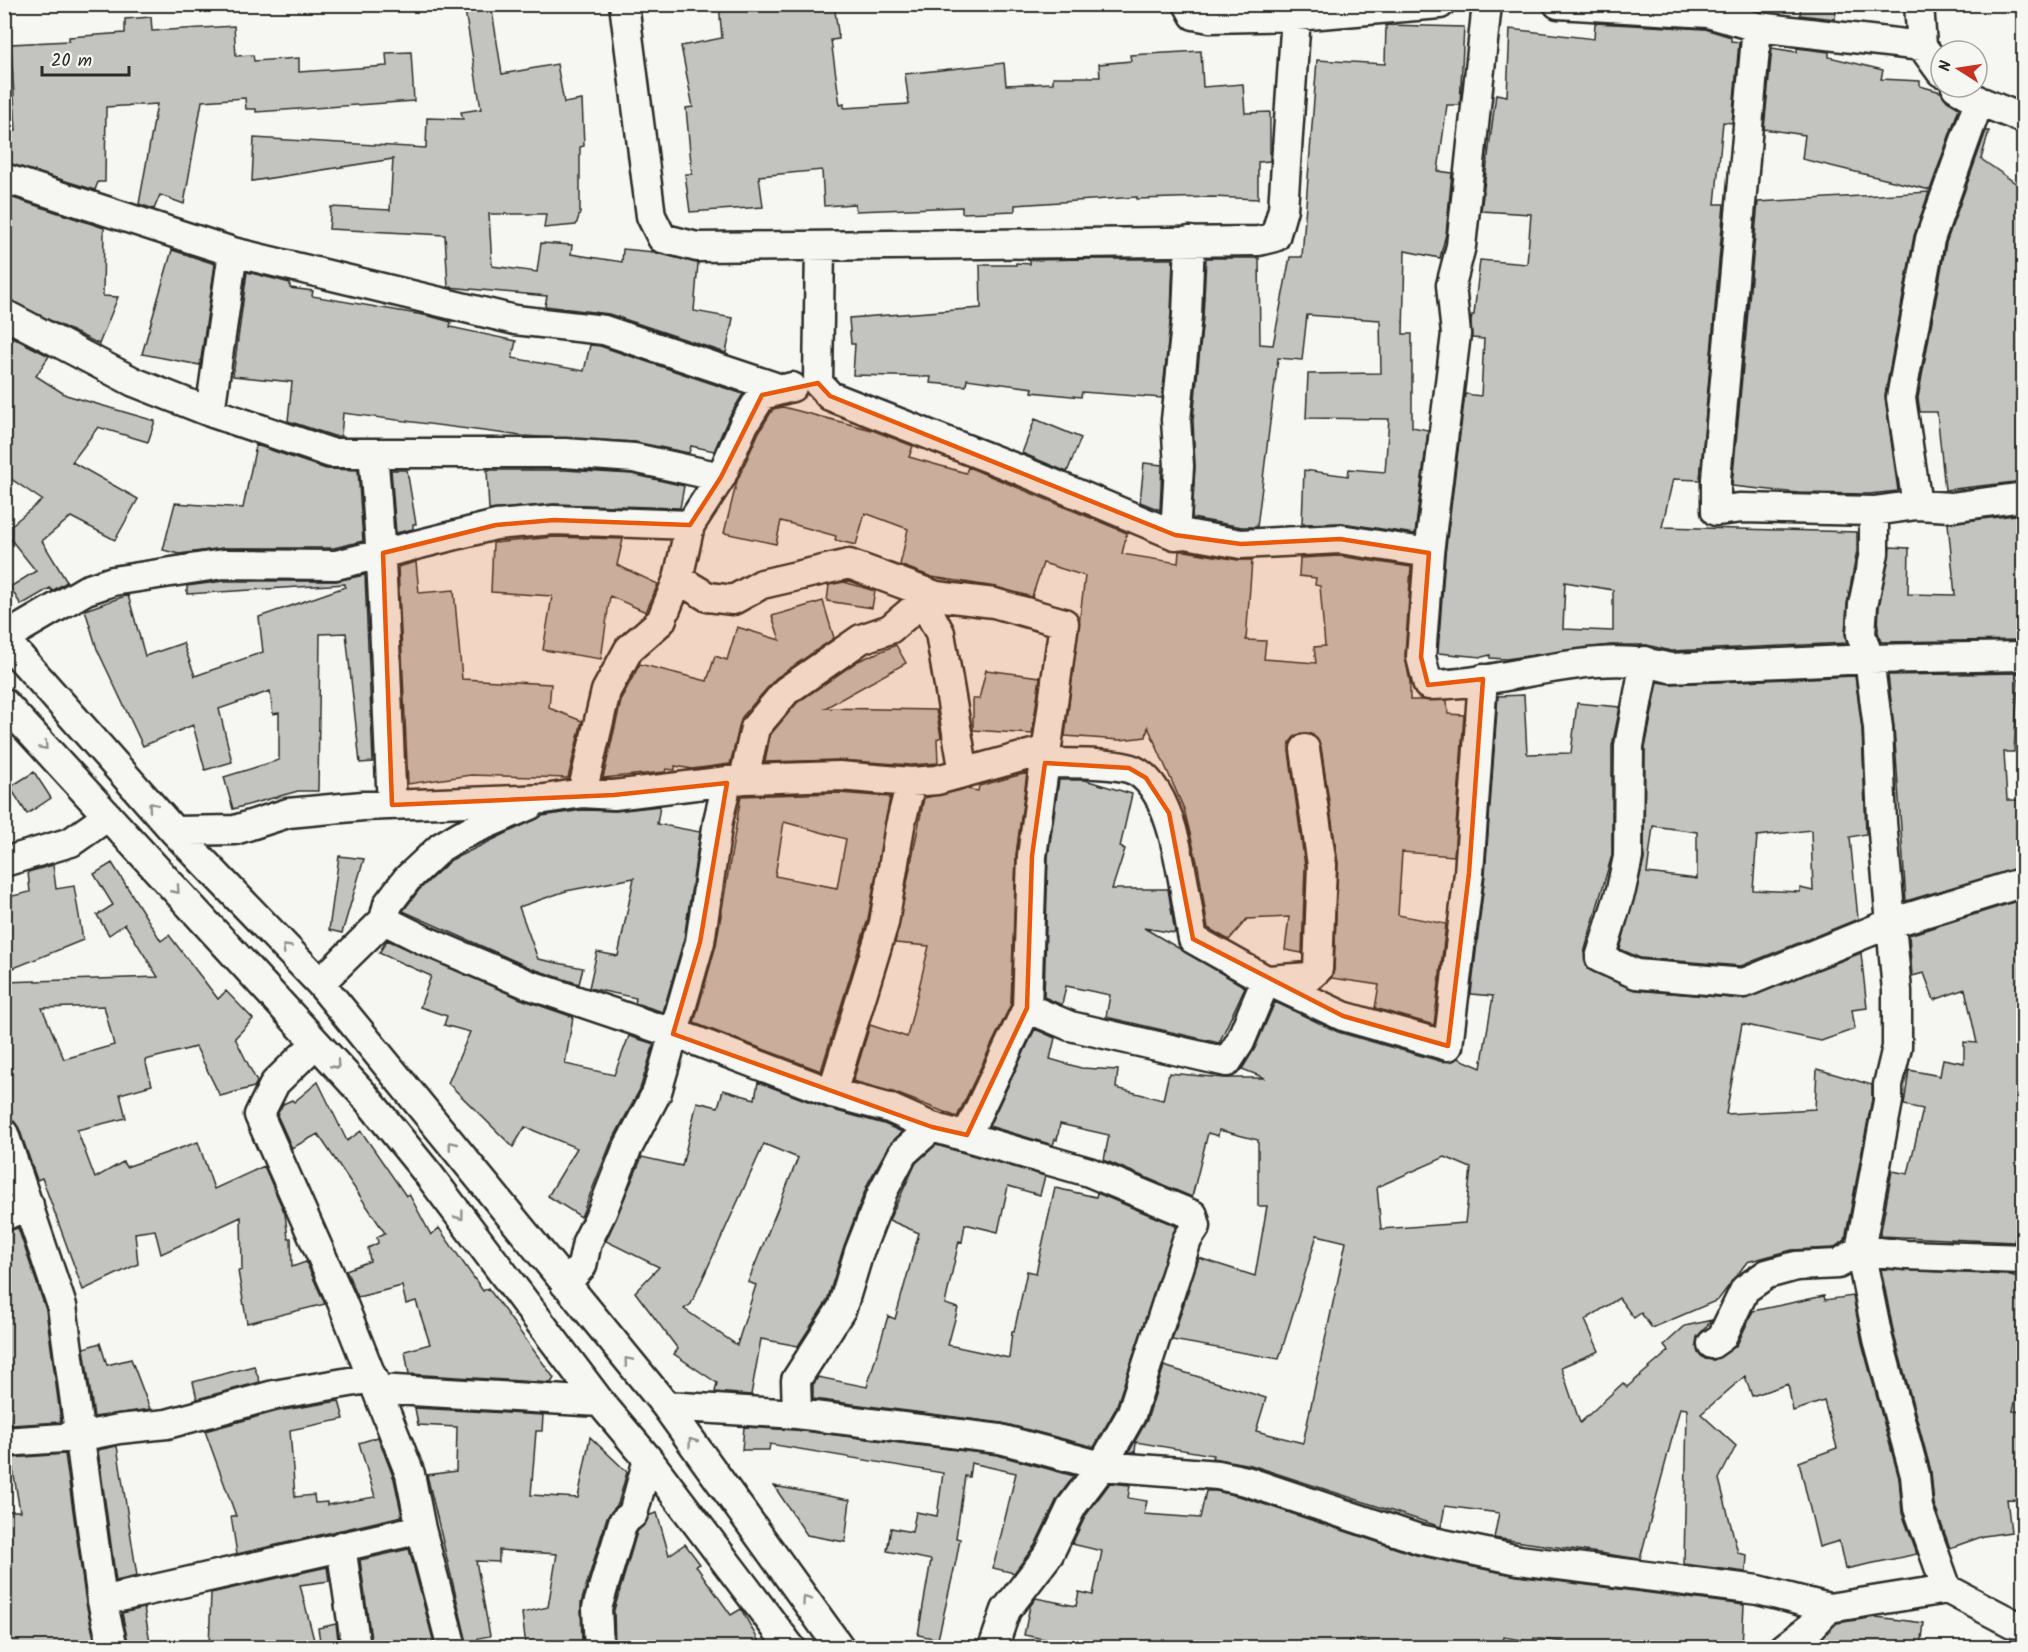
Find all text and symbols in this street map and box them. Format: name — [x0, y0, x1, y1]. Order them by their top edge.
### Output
scale bar — [42, 39, 129, 77]
north arrow — [1929, 39, 1989, 99]
text: 20 m — [51, 47, 92, 76]
text: N — [1933, 59, 1959, 74]
one-way arrow — [37, 740, 48, 750]
one-way arrow — [148, 802, 159, 813]
one-way arrow — [169, 883, 180, 894]
one-way arrow — [282, 944, 293, 954]
one-way arrow — [329, 1058, 340, 1069]
one-way arrow — [448, 1141, 459, 1152]
one-way arrow — [452, 1209, 463, 1220]
one-way arrow — [625, 1357, 636, 1368]
one-way arrow — [688, 1438, 699, 1449]
one-way arrow — [802, 1596, 813, 1607]

